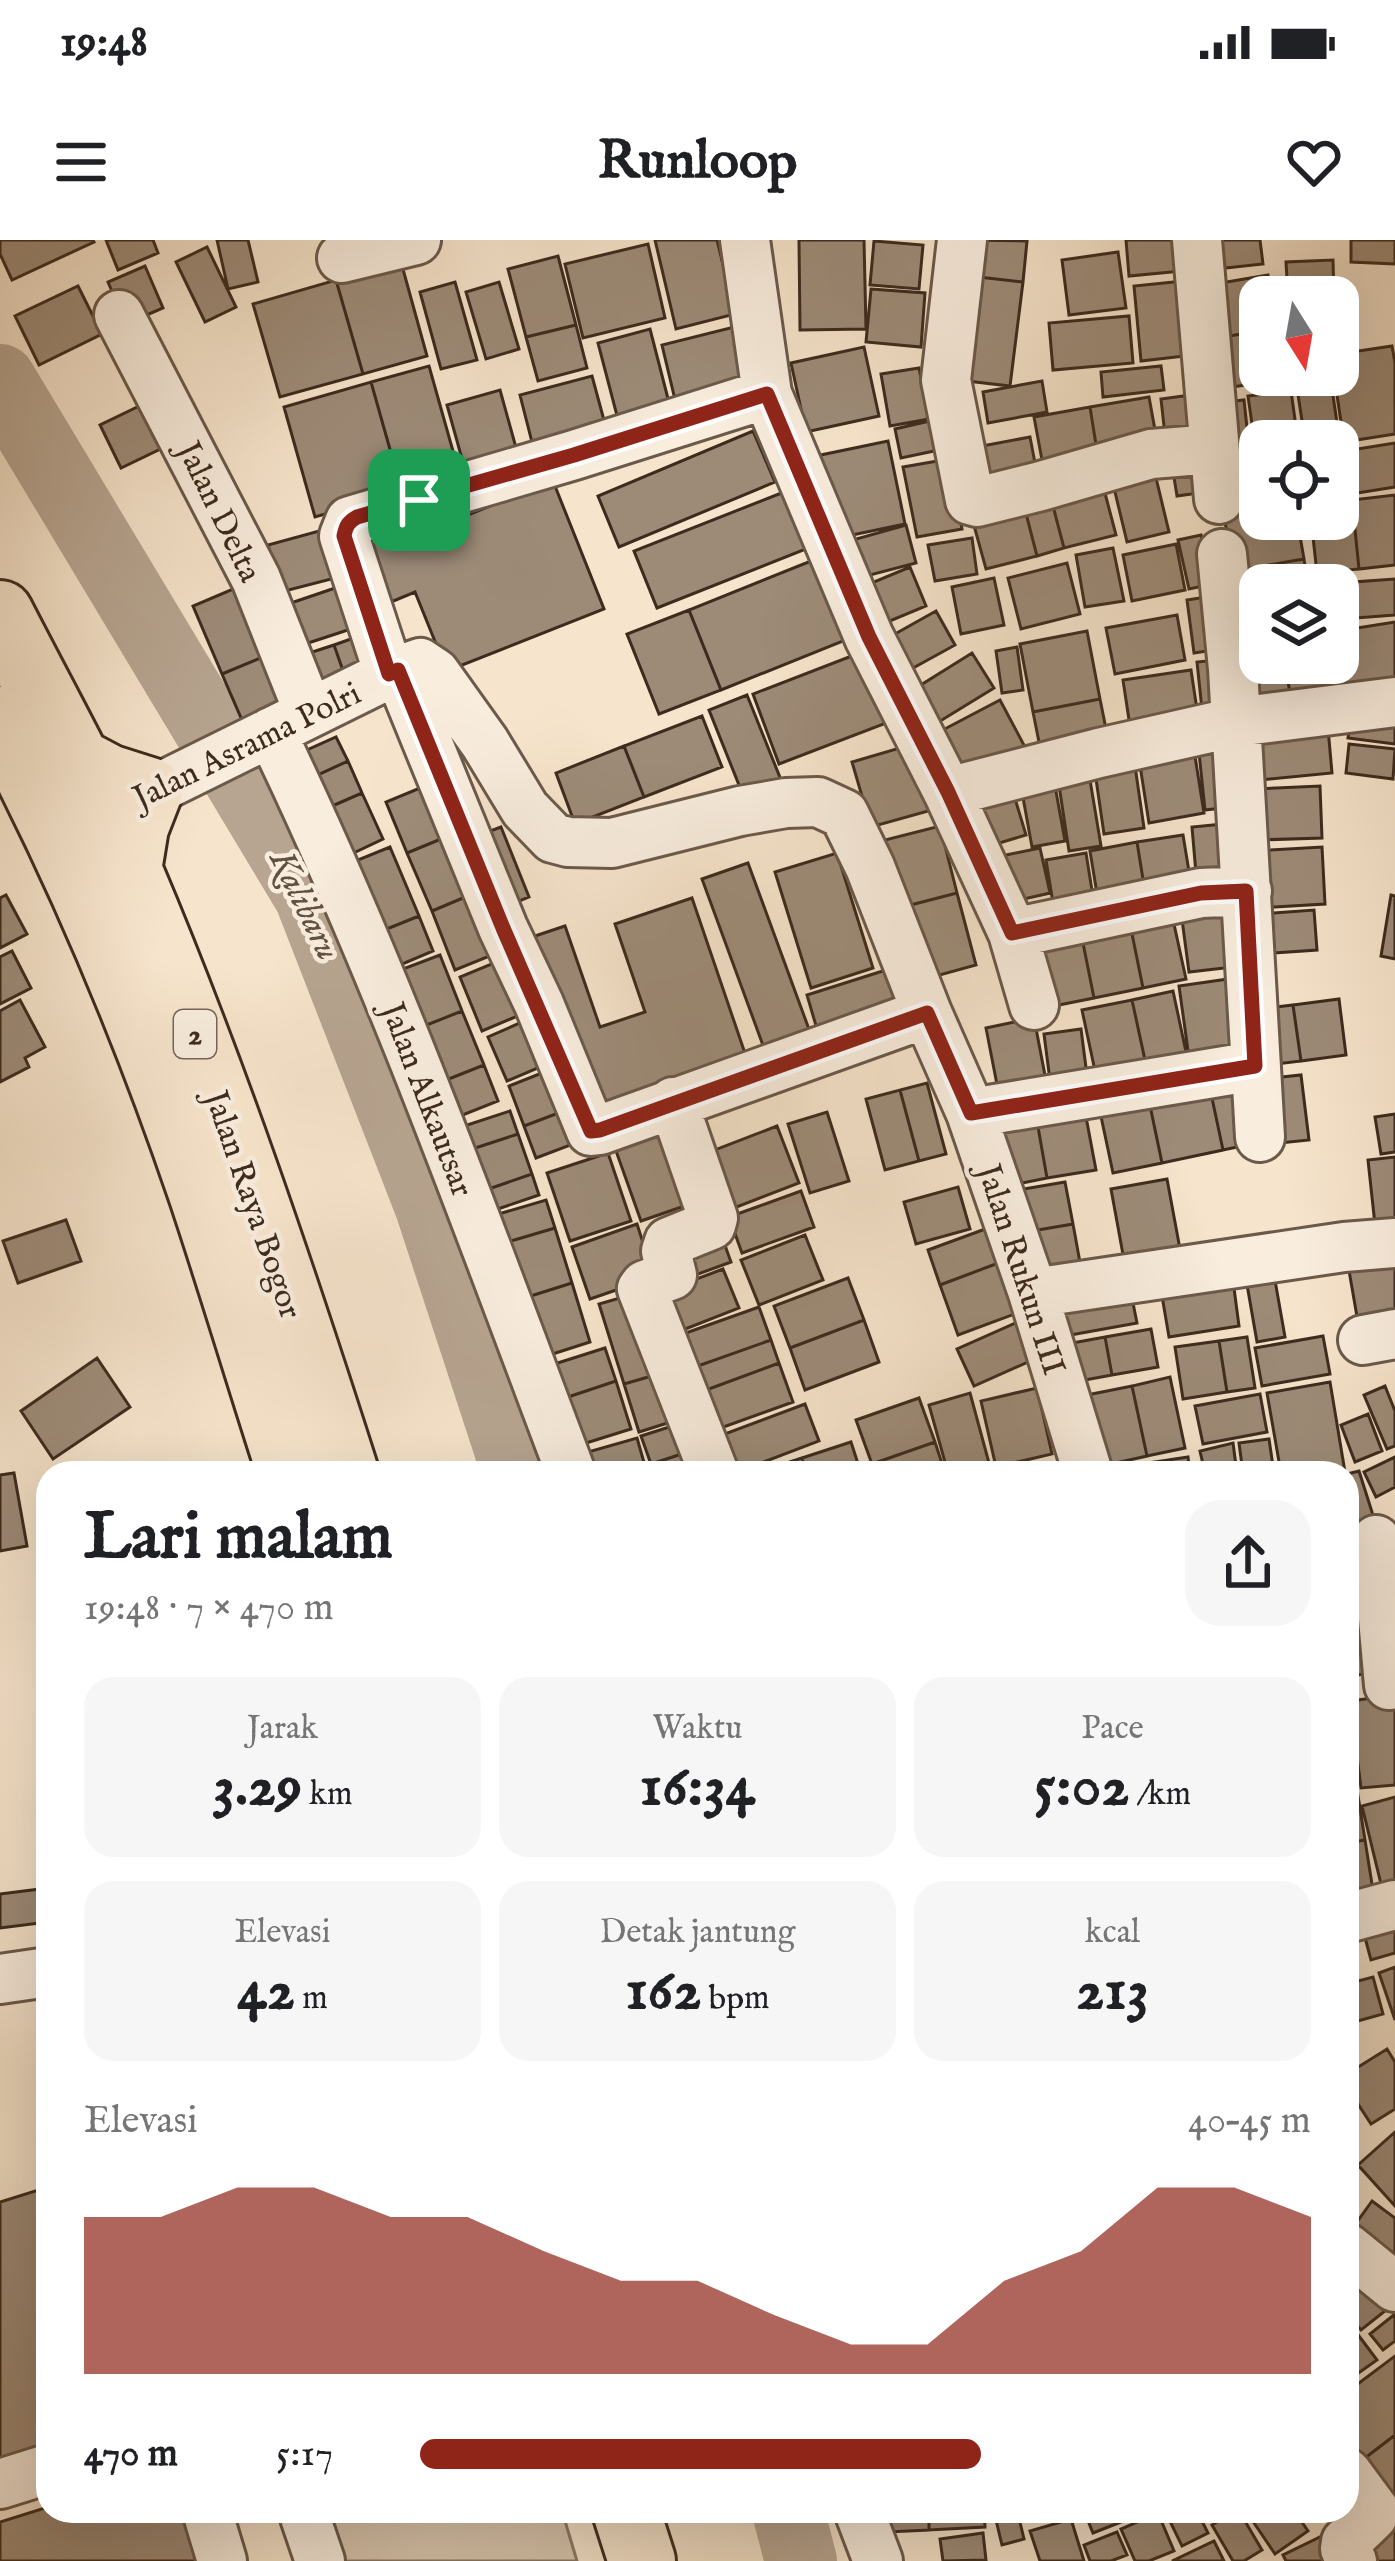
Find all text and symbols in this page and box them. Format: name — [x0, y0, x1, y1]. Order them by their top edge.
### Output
text: 19:48 — [60, 14, 148, 71]
text: Runloop — [598, 128, 797, 197]
icon: menu — [48, 129, 114, 195]
icon: heart — [1281, 129, 1347, 195]
north arrow — [1239, 276, 1359, 396]
map controls — [1239, 276, 1359, 684]
button: locate — [1239, 420, 1359, 540]
street label: Jalan Delta — [165, 432, 271, 590]
pin — [368, 449, 470, 551]
icon: arrive — [386, 467, 452, 533]
button: layers — [1239, 564, 1359, 684]
street label: Jalan Asrama Polri — [123, 673, 368, 822]
water label: Kalibaru — [257, 841, 351, 968]
street label: Jalan Alkautsar — [368, 993, 482, 1203]
road number: 2 — [174, 1010, 216, 1058]
street label: Jalan Raya Bogor — [192, 1082, 311, 1325]
street label: Jalan Rukun III — [965, 1155, 1074, 1381]
text: Lari malam — [84, 1497, 393, 1581]
button: share — [1185, 1500, 1311, 1626]
text: 19:48 · 7 × 470 m — [84, 1584, 334, 1633]
text: Jarak — [247, 1708, 318, 1750]
text: Waktu — [653, 1708, 742, 1750]
text: Pace — [1081, 1708, 1144, 1750]
text: 3.29 — [213, 1750, 302, 1826]
text: 16:34 — [640, 1750, 755, 1826]
text: 5:02 — [1034, 1750, 1129, 1826]
text: km — [302, 1774, 352, 1816]
text: /km — [1129, 1774, 1191, 1816]
text: Elevasi — [234, 1912, 331, 1954]
text: Detak jantung — [600, 1912, 795, 1954]
text: kcal — [1085, 1912, 1140, 1954]
text: 42 — [237, 1954, 295, 2030]
text: 162 — [626, 1954, 701, 2030]
text: 213 — [1076, 1954, 1149, 2030]
text: m — [295, 1978, 328, 2020]
text: bpm — [701, 1978, 769, 2020]
text: Elevasi — [84, 2097, 198, 2146]
text: 40–45 m — [1188, 2097, 1311, 2146]
text: 470 m — [84, 2430, 178, 2479]
text: 5:17 — [276, 2430, 333, 2479]

